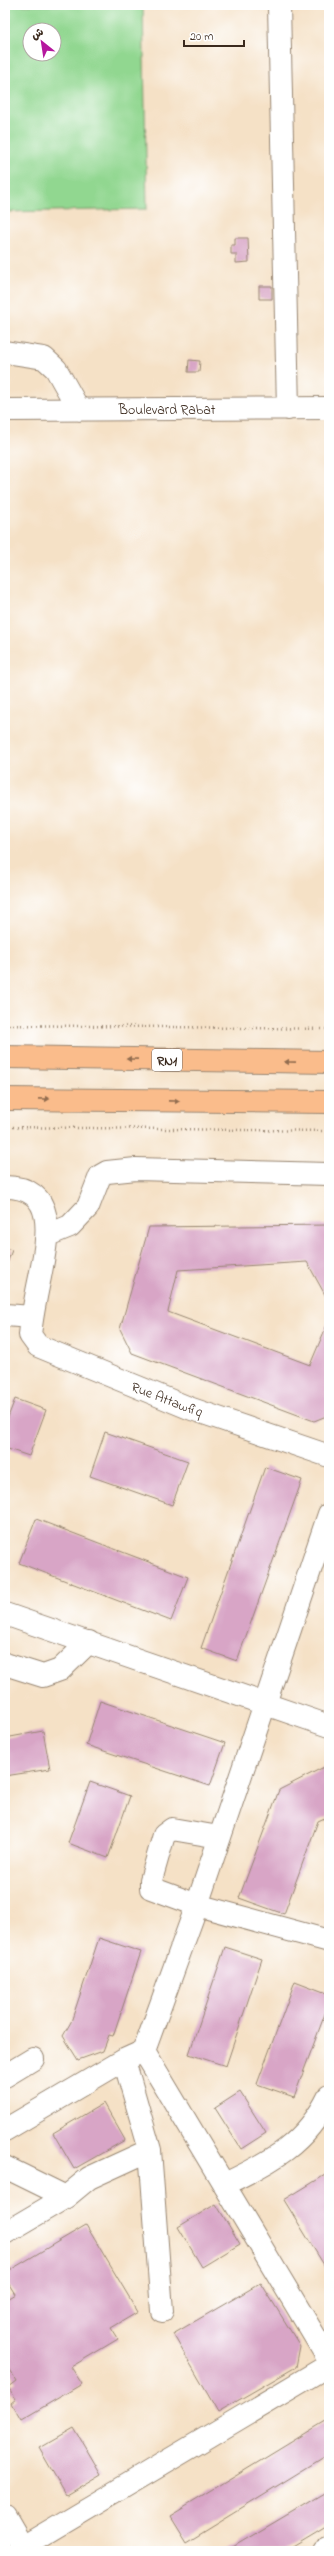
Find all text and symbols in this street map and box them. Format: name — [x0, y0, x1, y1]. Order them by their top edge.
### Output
north arrow — [22, 22, 62, 62]
scale bar — [184, 22, 244, 48]
text: ش — [28, 24, 47, 44]
text: 20 m — [190, 28, 213, 46]
street label: Boulevard Rabat — [118, 400, 216, 421]
road number: RN1 — [152, 1049, 182, 1071]
one-way arrow — [125, 1056, 138, 1062]
one-way arrow — [283, 1059, 296, 1065]
one-way arrow — [38, 1096, 51, 1102]
one-way arrow — [168, 1098, 181, 1104]
street label: Rue Attawfiq — [128, 1377, 205, 1424]

